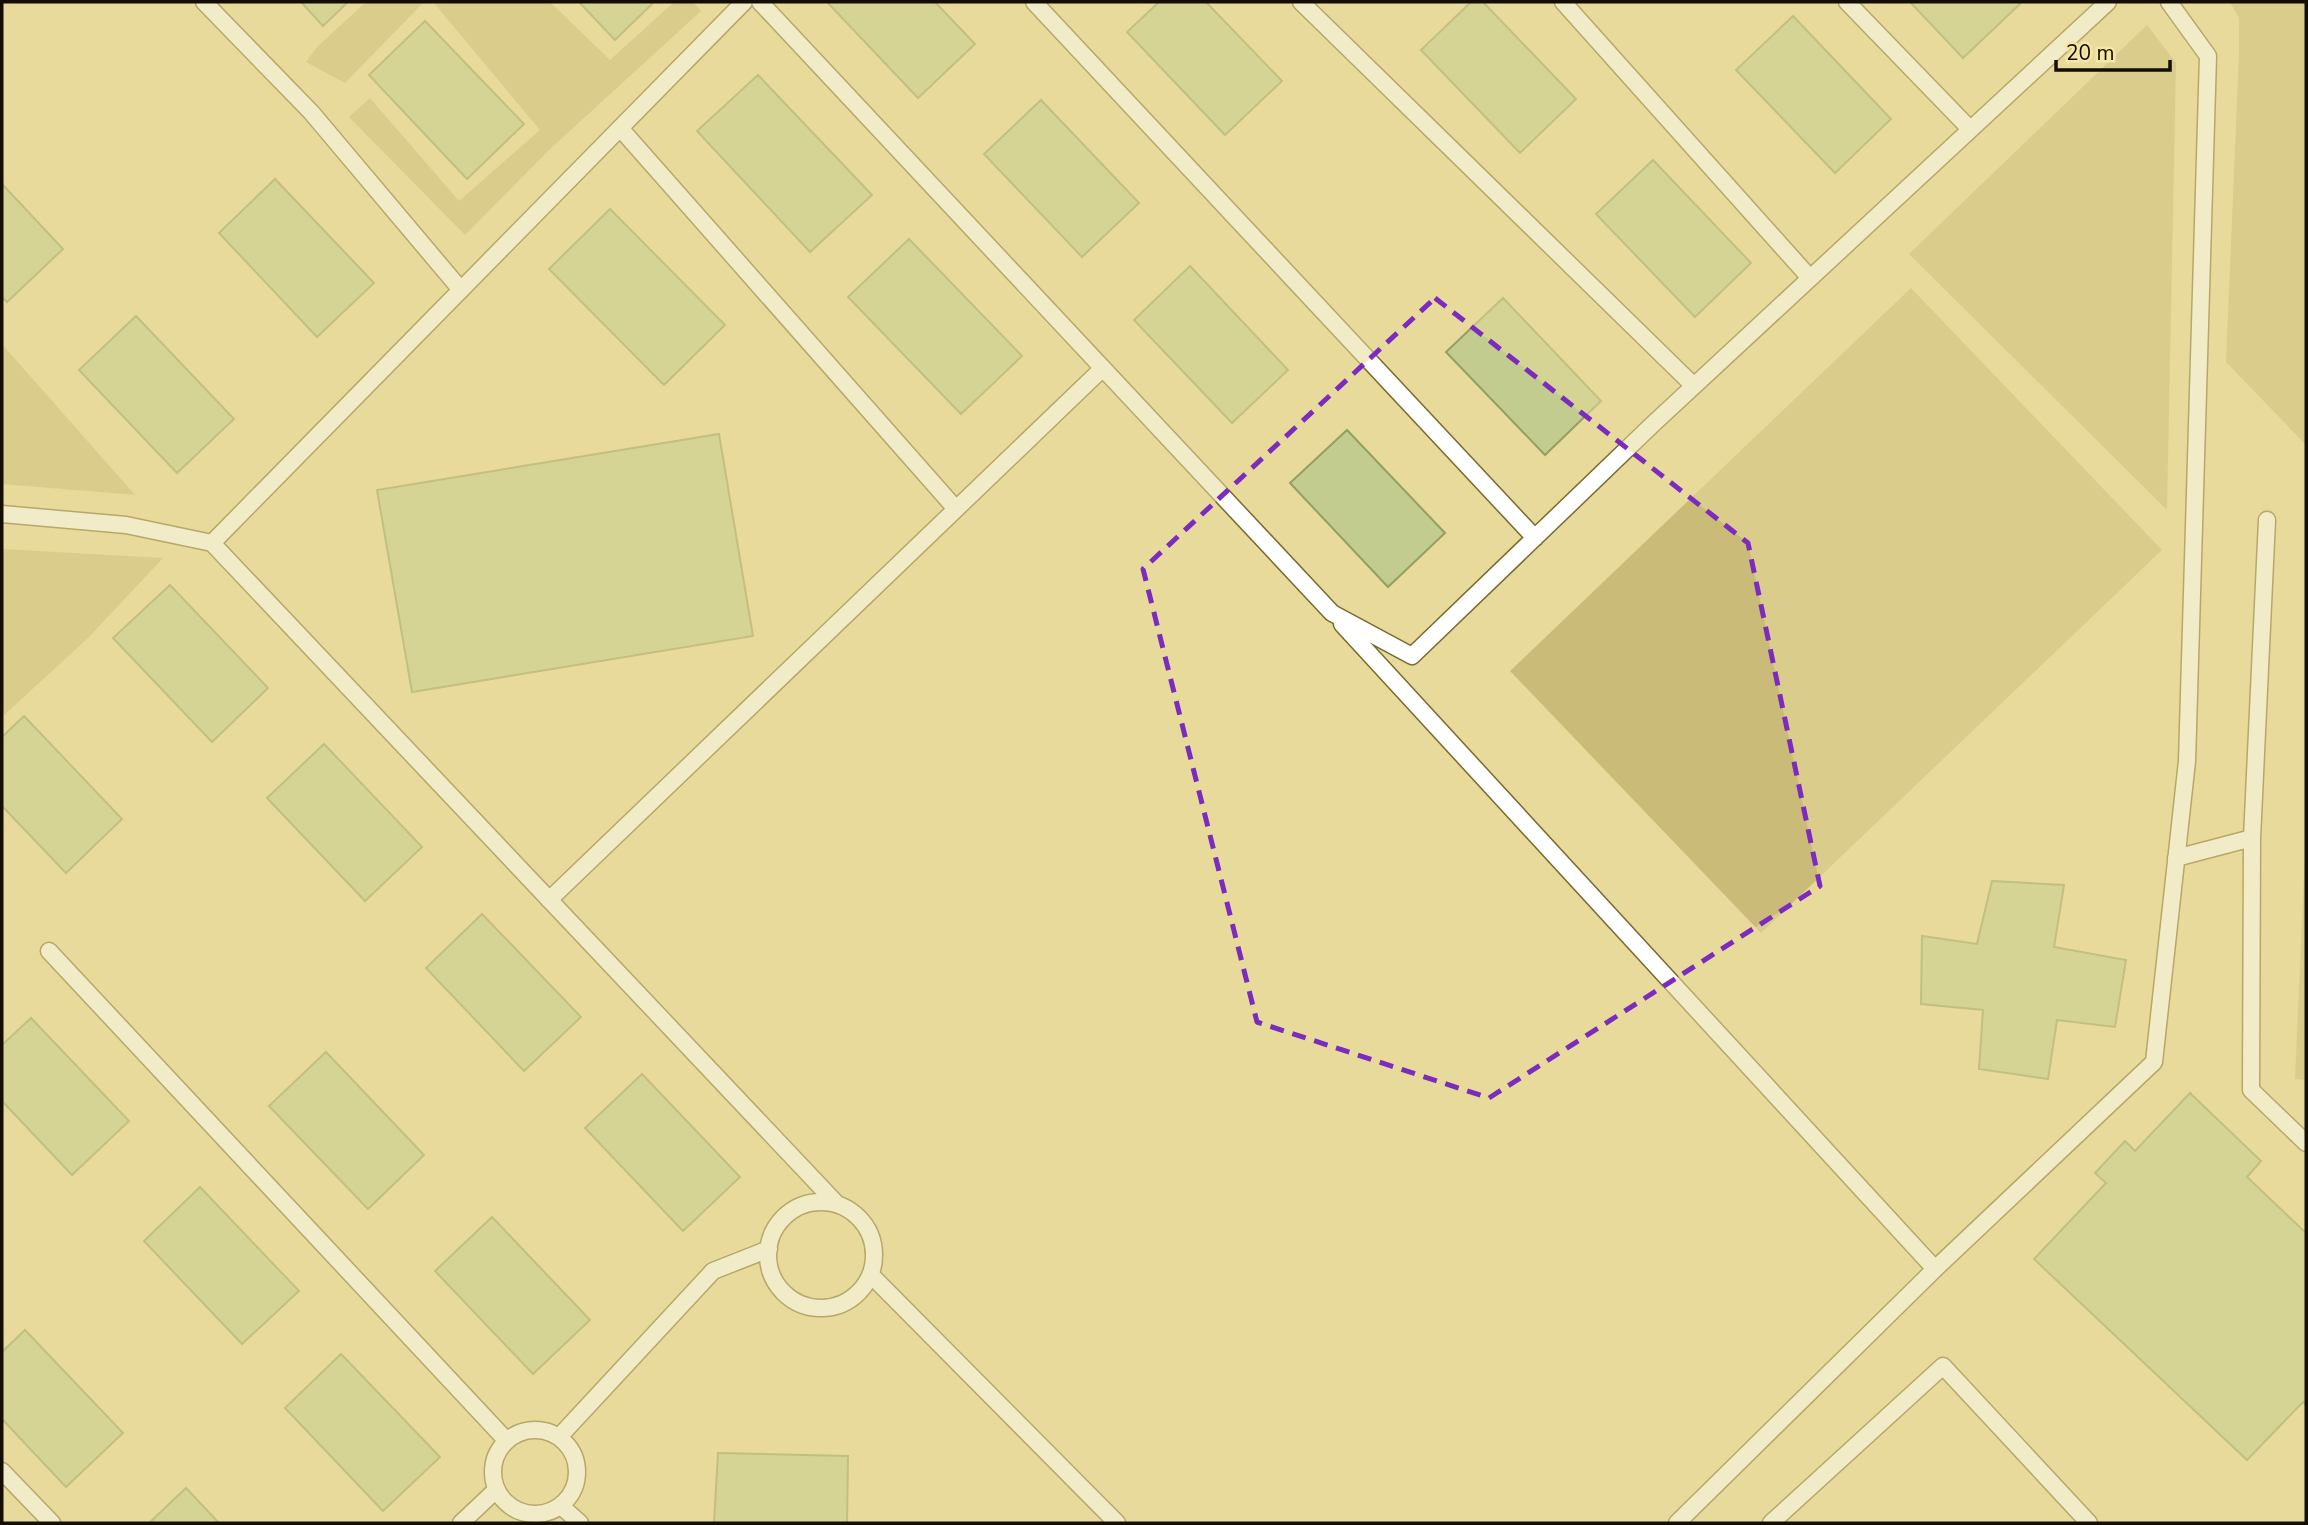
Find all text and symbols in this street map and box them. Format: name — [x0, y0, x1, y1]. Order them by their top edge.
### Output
scale bar — [2056, 28, 2170, 72]
text: 20 m — [2066, 39, 2115, 67]

